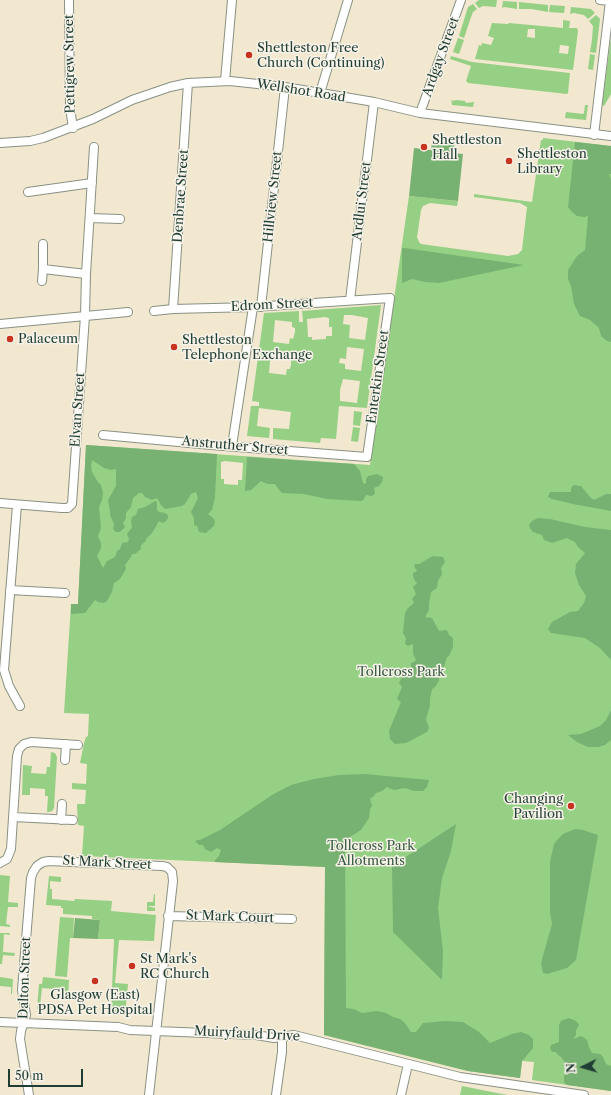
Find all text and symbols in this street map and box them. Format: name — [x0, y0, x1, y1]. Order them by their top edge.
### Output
street label: Pettigrew Street — [61, 14, 79, 114]
street label: Ardgay Street — [419, 15, 463, 99]
place label: Shettleston Free Church (Continuing) — [257, 40, 384, 71]
marker: Shettleston Free Church (Continuing) — [244, 50, 254, 60]
street label: Wellshot Road — [255, 76, 347, 106]
place label: Shettleston Hall — [432, 132, 502, 163]
marker: Shettleston Hall — [419, 142, 429, 152]
place label: Shettleston Library — [517, 146, 587, 177]
street label: Denbrae Street — [170, 149, 192, 243]
street label: Hillview Street — [260, 151, 286, 243]
marker: Shettleston Library — [504, 156, 514, 166]
street label: Ardlui Street — [349, 161, 375, 241]
street label: Edrom Street — [230, 295, 314, 315]
street label: Enterkin Street — [364, 329, 392, 425]
place label: Palaceum — [18, 331, 78, 347]
place label: Shettleston Telephone Exchange — [182, 332, 312, 363]
marker: Palaceum — [5, 334, 15, 344]
marker: Shettleston Telephone Exchange — [169, 342, 179, 352]
street label: Elvan Street — [68, 372, 88, 448]
street label: Anstruther Street — [181, 434, 289, 458]
park label: Tollcross Park — [357, 664, 445, 680]
place label: Changing Pavilion — [504, 791, 563, 822]
marker: Changing Pavilion — [566, 801, 576, 811]
park label: Tollcross Park Allotments — [327, 838, 415, 869]
street label: St Mark Street — [62, 853, 152, 873]
street label: St Mark Court — [186, 908, 274, 926]
street label: Dalton Street — [16, 937, 34, 1019]
place label: St Mark's RC Church — [140, 951, 209, 982]
marker: St Mark's RC Church — [127, 961, 137, 971]
marker: Glasgow (East) PDSA Pet Hospital — [90, 976, 100, 986]
place label: Glasgow (East) PDSA Pet Hospital — [37, 987, 153, 1018]
street label: Muiryfauld Drive — [194, 1023, 300, 1045]
north arrow — [563, 1047, 603, 1087]
scale bar — [10, 1061, 85, 1087]
text: N — [564, 1063, 578, 1073]
text: 50 m — [15, 1068, 44, 1083]

